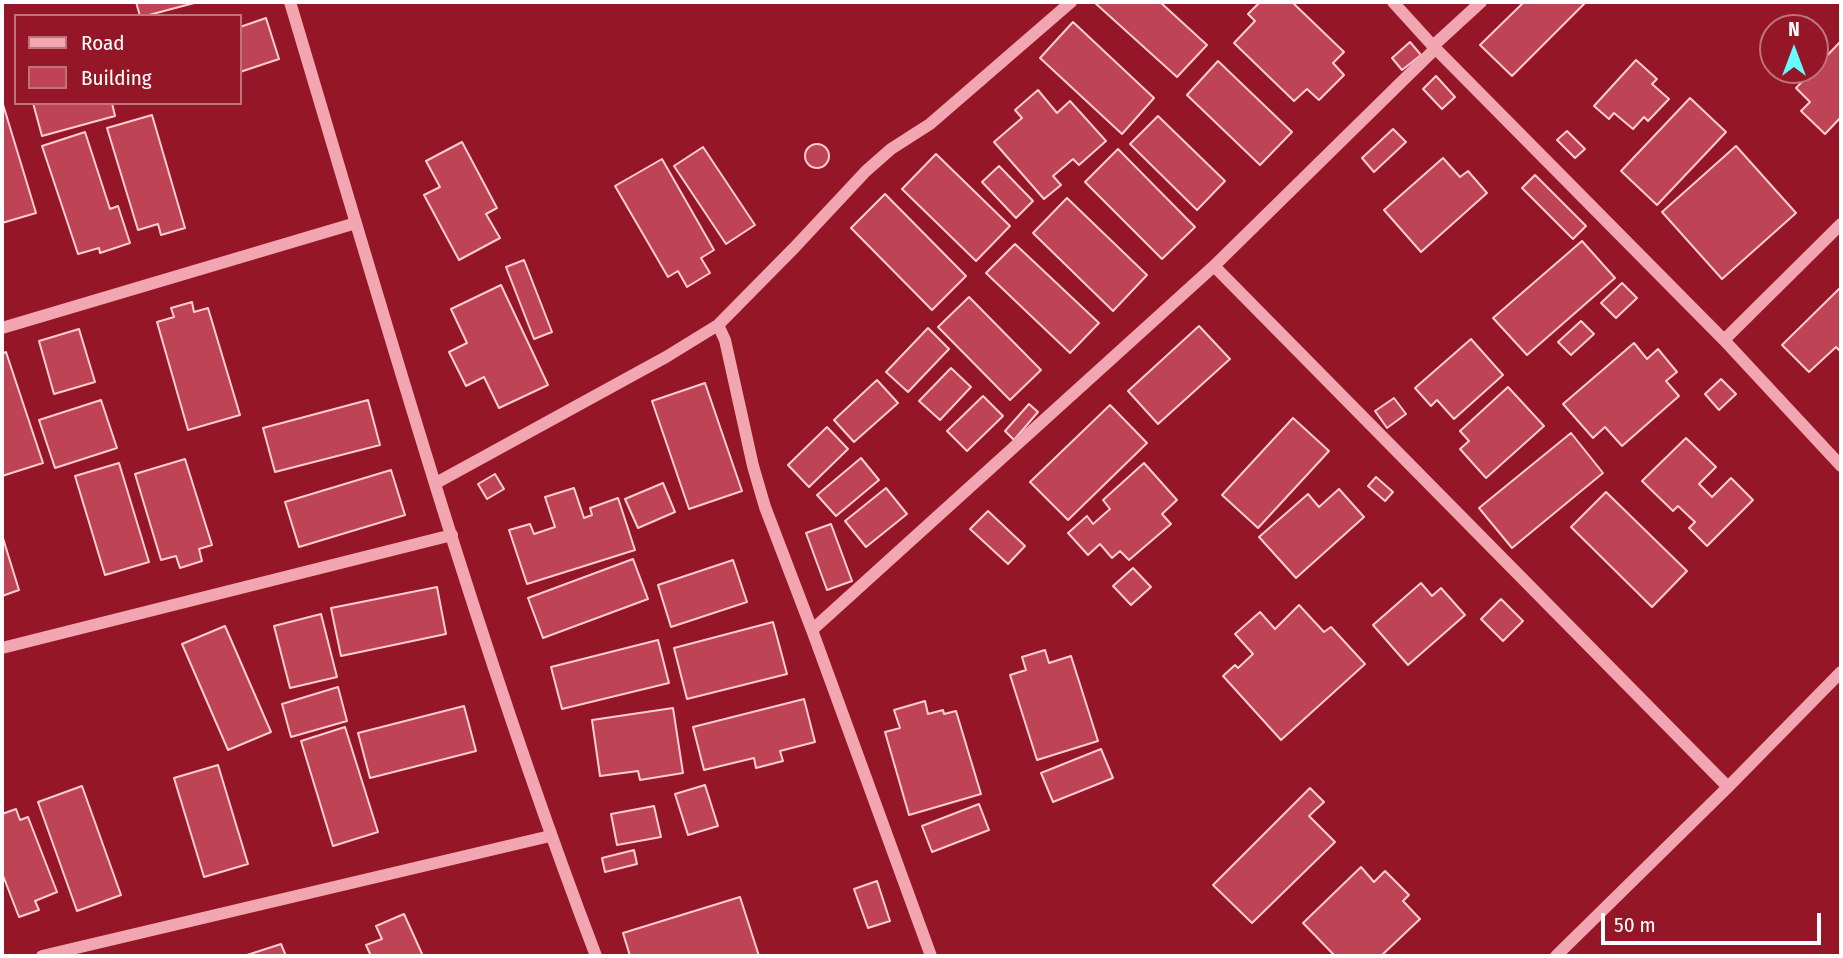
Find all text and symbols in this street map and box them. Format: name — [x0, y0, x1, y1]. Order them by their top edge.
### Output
legend — [14, 14, 242, 105]
north arrow — [1759, 14, 1829, 84]
text: N — [1788, 18, 1800, 41]
text: Road — [81, 30, 125, 56]
text: Building — [81, 65, 152, 91]
scale bar — [1605, 898, 1826, 942]
text: 50 m — [1614, 912, 1656, 938]

